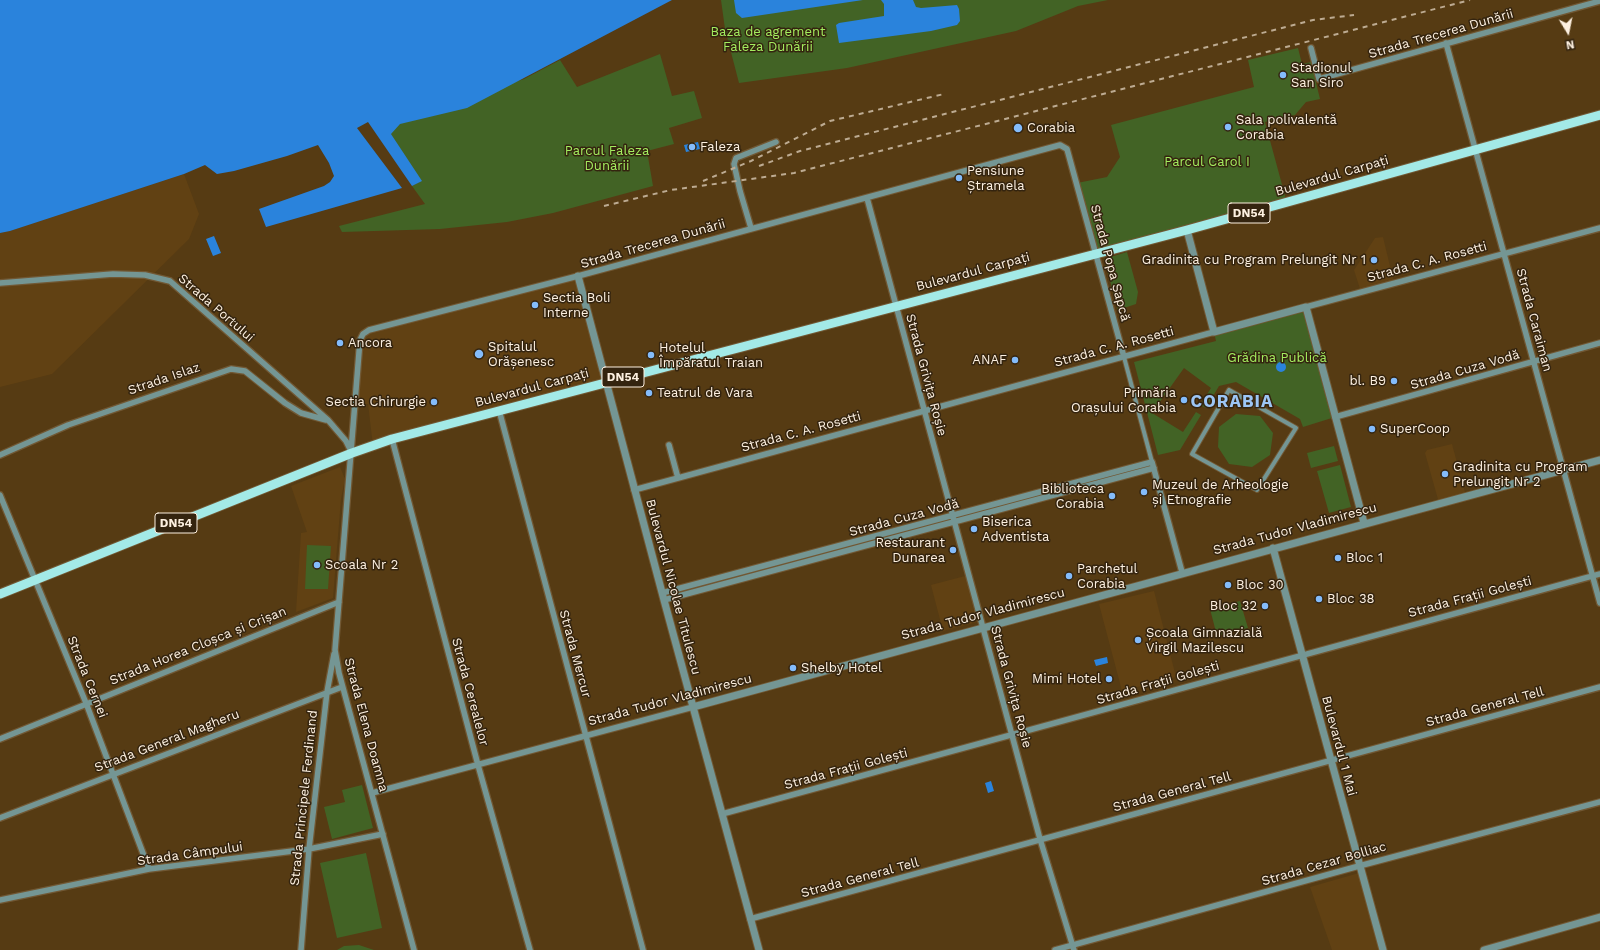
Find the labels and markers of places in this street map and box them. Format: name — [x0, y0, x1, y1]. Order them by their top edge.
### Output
place label: Stadionul San Siro — [1291, 60, 1352, 91]
marker: Stadionul San Siro — [1278, 70, 1288, 80]
place label: Sala polivalentă Corabia — [1236, 112, 1337, 143]
place label: Corabia — [1027, 120, 1075, 136]
marker: Corabia — [1012, 122, 1024, 134]
marker: Sala polivalentă Corabia — [1223, 122, 1233, 132]
place label: Faleza — [700, 139, 740, 155]
marker: Faleza — [687, 142, 697, 152]
place label: Pensiune Ștramela — [967, 163, 1024, 194]
marker: Pensiune Ștramela — [954, 173, 964, 183]
place label: Gradinita cu Program Prelungit Nr 1 — [1142, 252, 1366, 268]
marker: Gradinita cu Program Prelungit Nr 1 — [1369, 255, 1379, 265]
place label: Sectia Boli Interne — [543, 290, 611, 321]
marker: Sectia Boli Interne — [530, 300, 540, 310]
place label: Ancora — [348, 335, 392, 351]
marker: Ancora — [335, 338, 345, 348]
place label: Spitalul Orășenesc — [488, 339, 554, 370]
place label: Hotelul Împăratul Traian — [659, 340, 763, 371]
marker: Spitalul Orășenesc — [473, 348, 485, 360]
marker: Hotelul Împăratul Traian — [646, 350, 656, 360]
place label: ANAF — [972, 352, 1007, 368]
marker: ANAF — [1010, 355, 1020, 365]
place label: bl. B9 — [1349, 373, 1386, 389]
marker: bl. B9 — [1389, 376, 1399, 386]
place label: Teatrul de Vara — [657, 385, 753, 401]
place label: Primăria Orașului Corabia — [1071, 385, 1176, 416]
marker: Teatrul de Vara — [644, 388, 654, 398]
place label: Sectia Chirurgie — [326, 394, 426, 410]
marker: Primăria Orașului Corabia — [1179, 395, 1189, 405]
marker: Sectia Chirurgie — [429, 397, 439, 407]
place label: SuperCoop — [1380, 421, 1450, 437]
marker: SuperCoop — [1367, 424, 1377, 434]
place label: Gradinita cu Program Prelungit Nr 2 — [1453, 459, 1588, 490]
marker: Gradinita cu Program Prelungit Nr 2 — [1440, 469, 1450, 479]
place label: Muzeul de Arheologie și Etnografie — [1152, 477, 1289, 508]
place label: Biblioteca Corabia — [1041, 481, 1104, 512]
marker: Muzeul de Arheologie și Etnografie — [1139, 487, 1149, 497]
marker: Biblioteca Corabia — [1107, 491, 1117, 501]
place label: Biserica Adventista — [982, 514, 1049, 545]
marker: Biserica Adventista — [969, 524, 979, 534]
place label: Restaurant Dunarea — [876, 535, 945, 566]
marker: Restaurant Dunarea — [948, 545, 958, 555]
place label: Bloc 1 — [1346, 550, 1383, 566]
marker: Bloc 1 — [1333, 553, 1343, 563]
place label: Scoala Nr 2 — [325, 557, 398, 573]
marker: Scoala Nr 2 — [312, 560, 322, 570]
place label: Parchetul Corabia — [1077, 561, 1137, 592]
marker: Parchetul Corabia — [1064, 571, 1074, 581]
place label: Bloc 30 — [1236, 577, 1284, 593]
marker: Bloc 30 — [1223, 580, 1233, 590]
place label: Bloc 38 — [1327, 591, 1375, 607]
marker: Bloc 38 — [1314, 594, 1324, 604]
place label: Bloc 32 — [1210, 598, 1257, 614]
marker: Bloc 32 — [1260, 601, 1270, 611]
place label: Școala Gimnazială Virgil Mazilescu — [1146, 625, 1262, 656]
marker: Școala Gimnazială Virgil Mazilescu — [1133, 635, 1143, 645]
place label: Shelby Hotel — [801, 660, 882, 676]
marker: Shelby Hotel — [788, 663, 798, 673]
place label: Mimi Hotel — [1032, 671, 1101, 687]
marker: Mimi Hotel — [1104, 674, 1114, 684]

